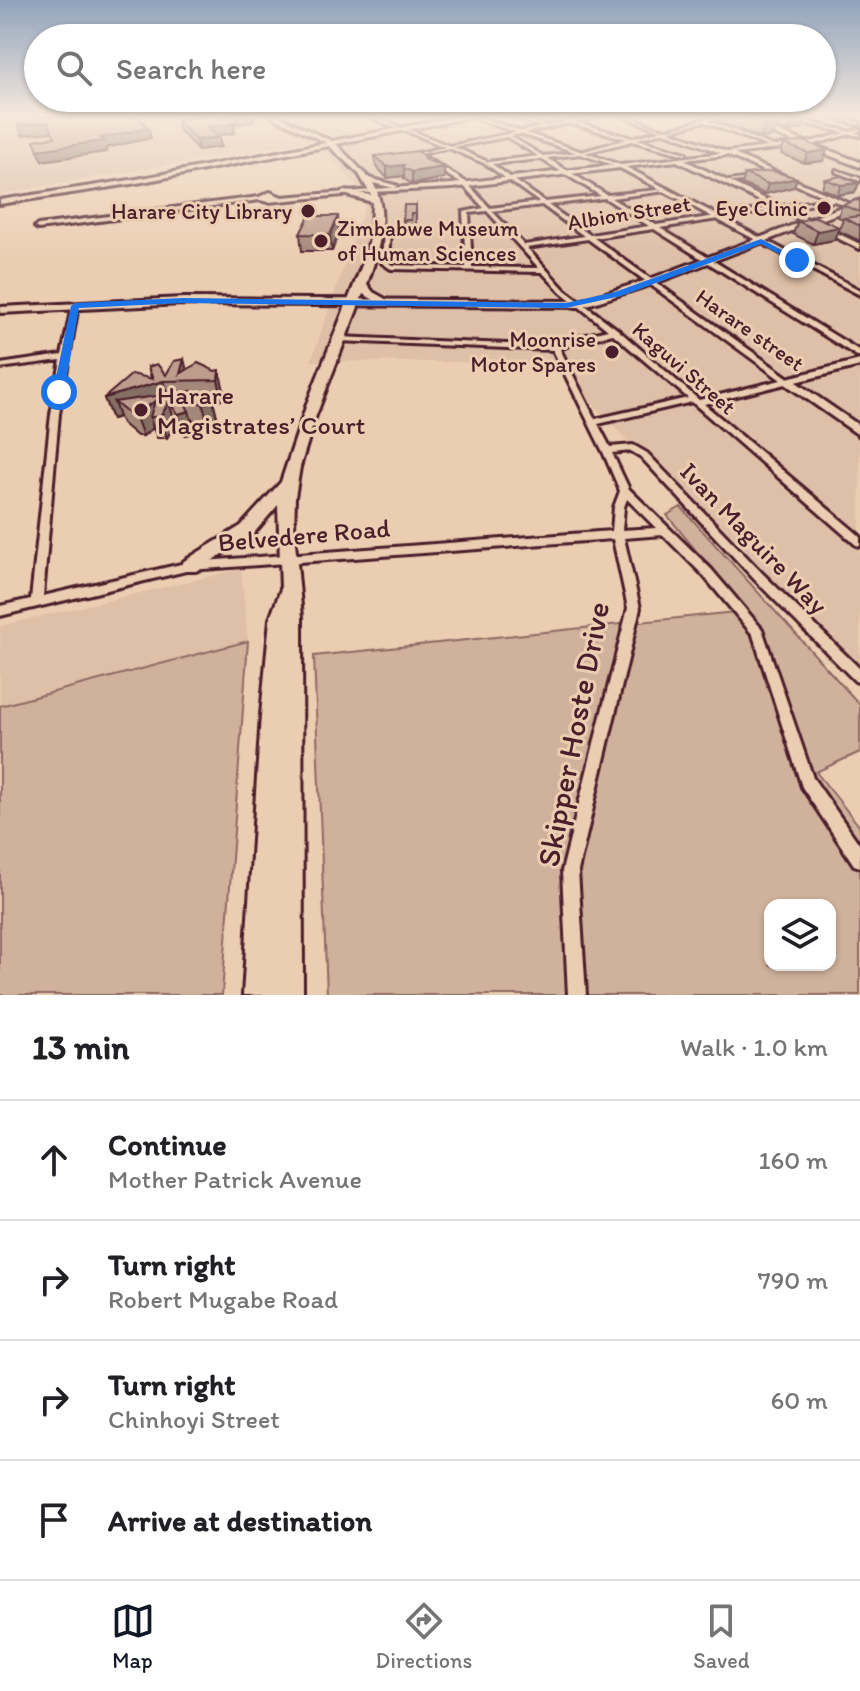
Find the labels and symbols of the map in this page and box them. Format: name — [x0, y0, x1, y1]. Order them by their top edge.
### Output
street label: Albion Street — [566, 190, 692, 236]
place label: Eye Clinic — [716, 195, 808, 222]
place label: Harare City Library — [111, 198, 293, 225]
marker: Eye Clinic — [815, 199, 833, 217]
marker: Harare City Library — [299, 202, 317, 220]
place label: Zimbabwe Museum of Human Sciences — [337, 215, 519, 267]
marker: Zimbabwe Museum of Human Sciences — [312, 232, 330, 250]
route end — [779, 242, 815, 278]
street label: Harare street — [691, 283, 809, 377]
street label: Kaguvi Street — [627, 316, 741, 420]
place label: Moonrise Motor Spares — [470, 326, 596, 378]
marker: Moonrise Motor Spares — [603, 343, 621, 361]
route start — [41, 374, 77, 410]
place label: Harare Magistrates’ Court — [157, 379, 366, 441]
marker: Harare Magistrates’ Court — [132, 401, 150, 419]
street label: Ivan Maguire Way — [673, 455, 835, 621]
street label: Belvedere Road — [217, 512, 391, 558]
street label: Skipper Hoste Drive — [529, 598, 617, 870]

